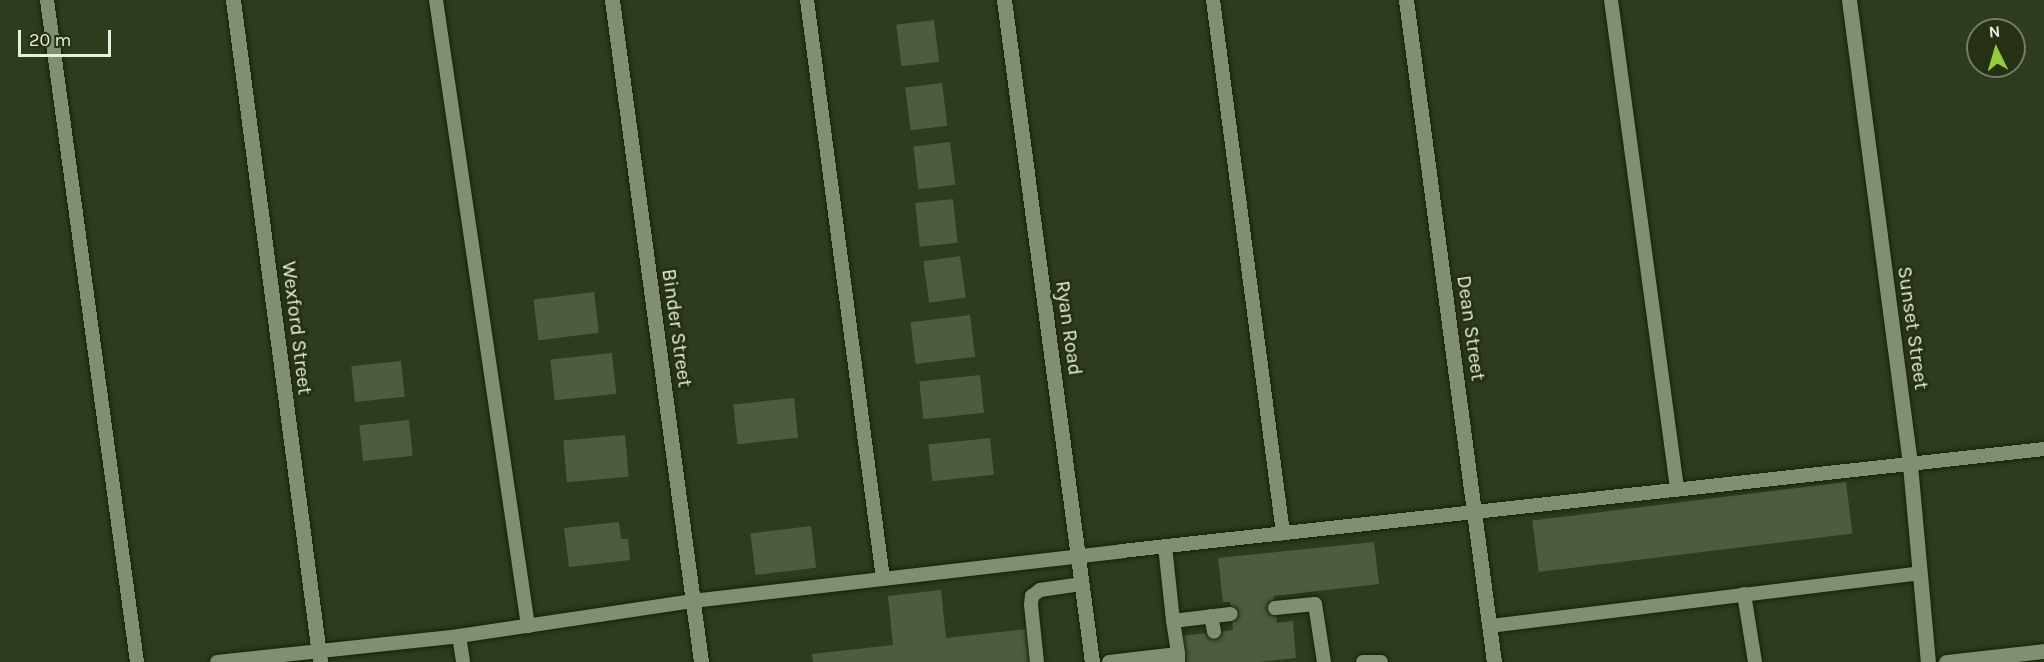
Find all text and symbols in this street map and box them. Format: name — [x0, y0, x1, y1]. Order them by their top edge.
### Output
scale bar — [21, 18, 114, 56]
north arrow — [1966, 18, 2026, 78]
text: N — [1988, 22, 2001, 42]
text: 20 m — [29, 29, 71, 51]
street label: Wexford Street — [277, 260, 317, 396]
street label: Sunset Street — [1892, 265, 1934, 391]
street label: Binder Street — [657, 267, 697, 389]
street label: Dean Street — [1452, 274, 1490, 382]
street label: Ryan Road — [1050, 279, 1088, 377]

